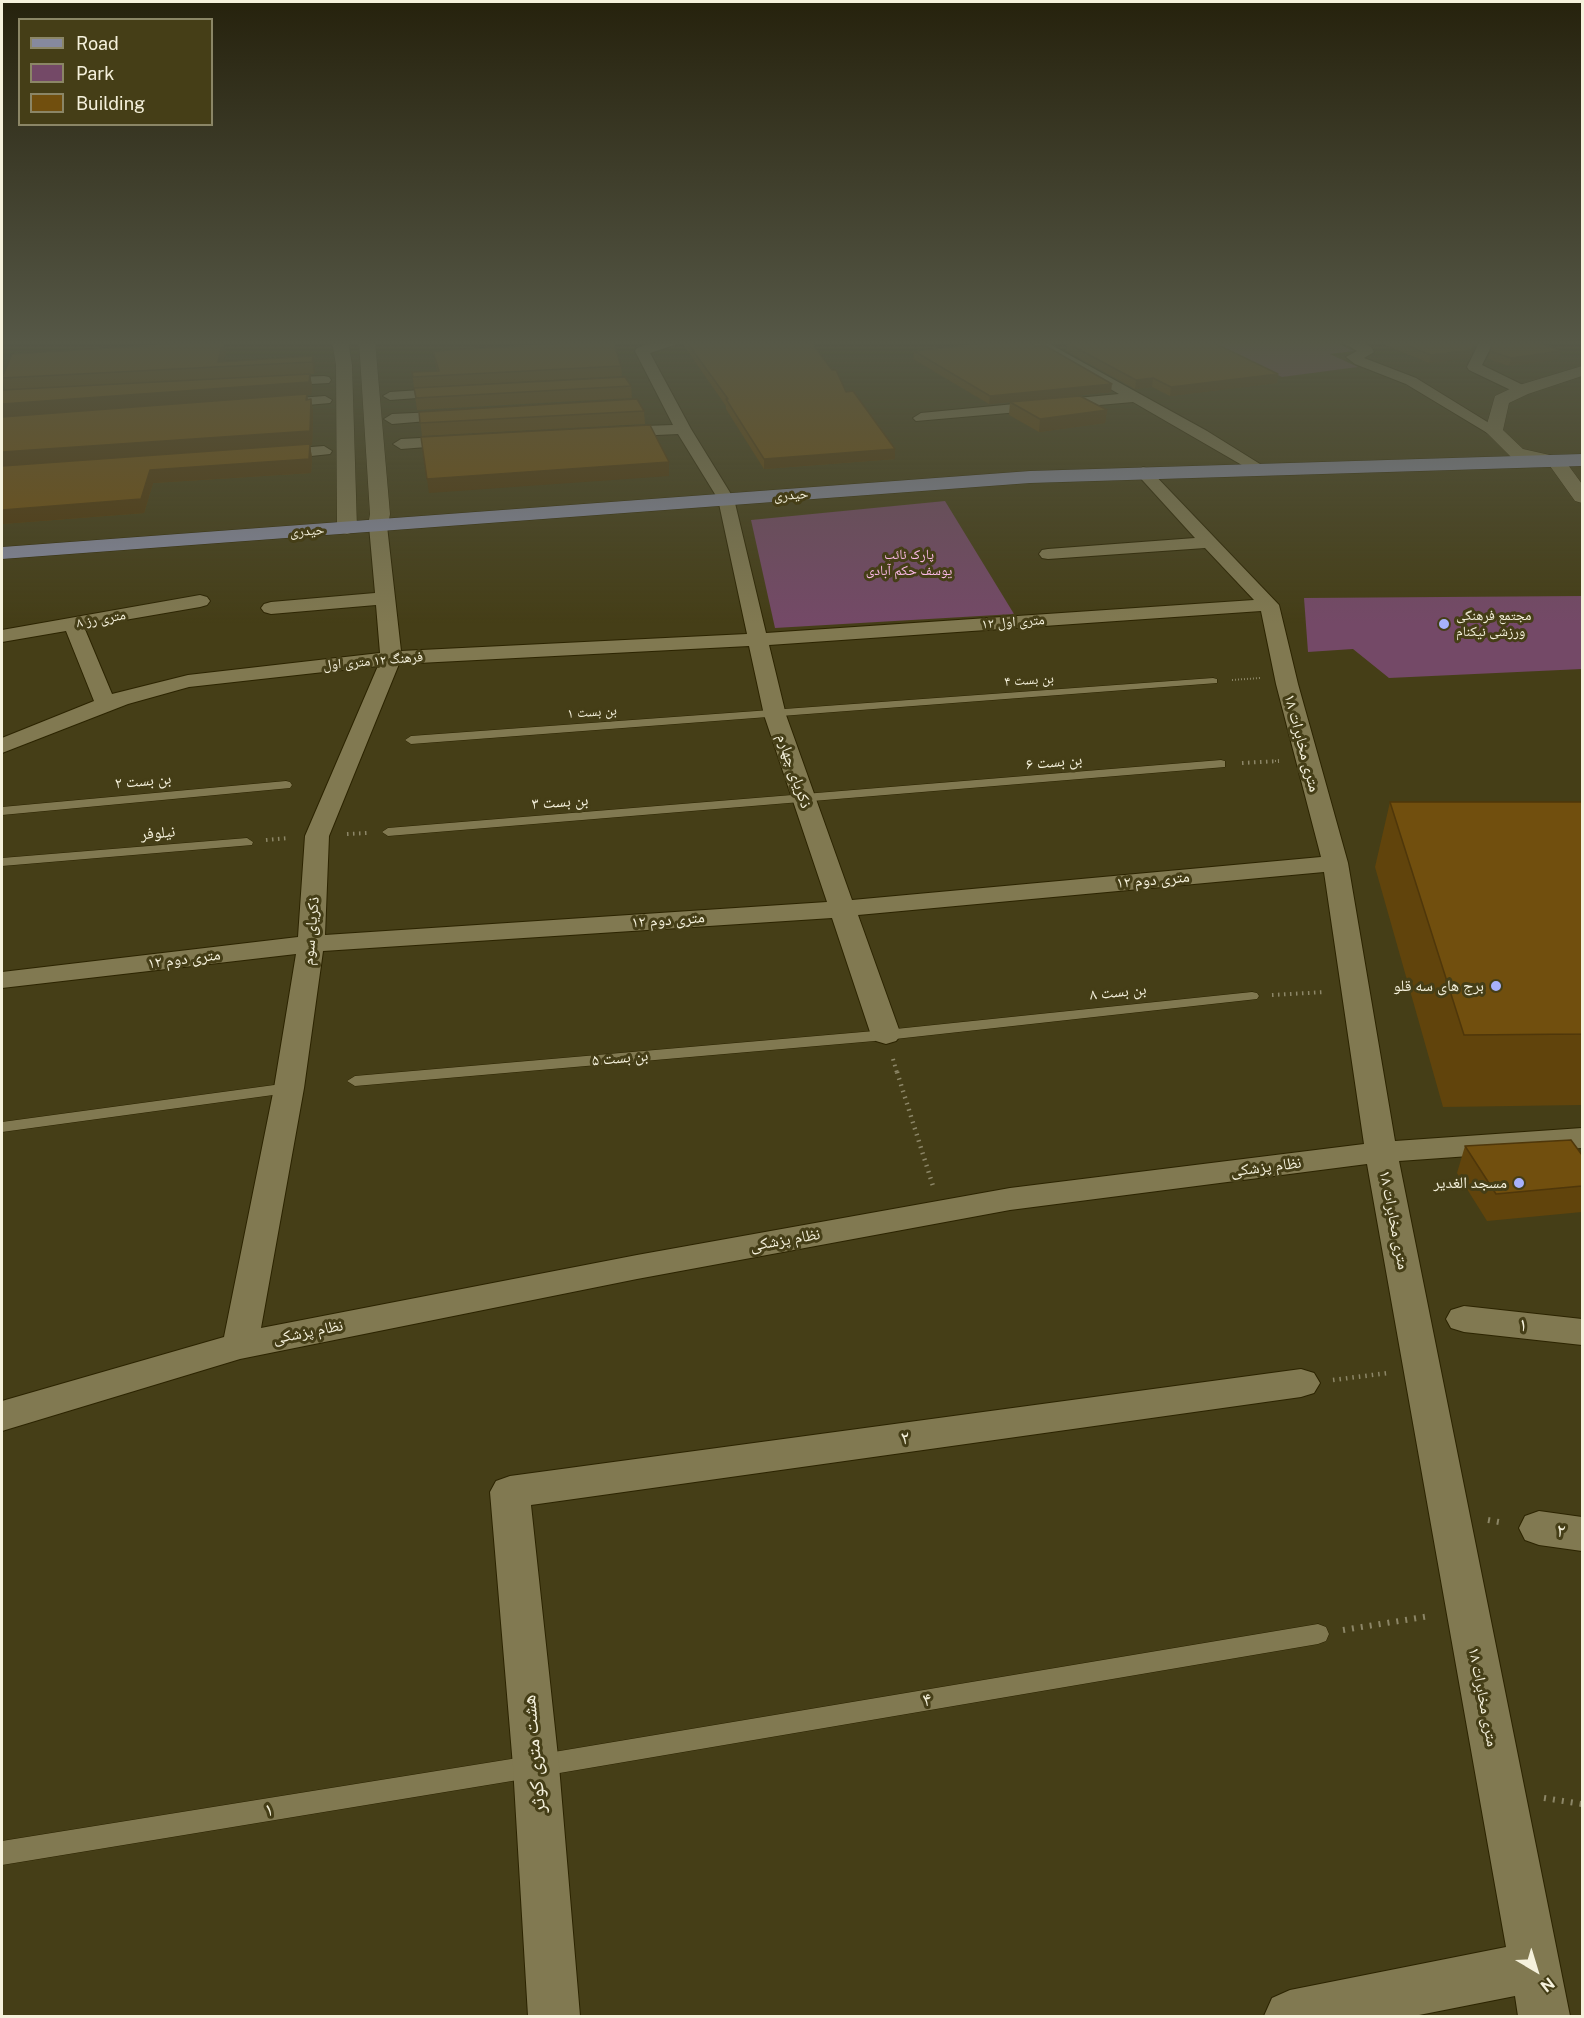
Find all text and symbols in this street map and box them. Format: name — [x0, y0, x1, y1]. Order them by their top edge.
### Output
legend — [18, 18, 213, 126]
text: Road — [76, 33, 119, 54]
text: Park — [76, 63, 114, 84]
text: Building — [76, 93, 145, 114]
street label: حیدری — [773, 485, 809, 505]
street label: حیدری — [289, 521, 325, 541]
park label: پارک نائب یوسف حکم آبادی — [866, 547, 952, 580]
street label: ۸ متری رز — [75, 606, 127, 632]
place label: مجتمع فرهنگی ورزشی نیکنام — [1456, 608, 1531, 640]
street label: ۱۲ متری اول — [981, 611, 1045, 633]
marker: مجتمع فرهنگی ورزشی نیکنام — [1437, 617, 1451, 631]
street label: فرهنگ ۱۲ متری اول — [322, 648, 424, 674]
street label: بن بست ۴ — [1004, 670, 1054, 690]
street label: ۱۸ متری مخابرات — [1280, 692, 1324, 794]
street label: بن بست ۱ — [567, 702, 617, 722]
street label: ذکریای چهارم — [772, 731, 816, 811]
street label: بن بست ۶ — [1025, 750, 1083, 774]
street label: بن بست ۲ — [114, 769, 172, 793]
street label: بن بست ۳ — [531, 790, 589, 814]
street label: نیلوفر — [140, 822, 176, 844]
street label: ۱۲ متری دوم — [1116, 867, 1190, 893]
street label: ذکریای سوم — [298, 896, 324, 966]
street label: ۱۲ متری دوم — [631, 908, 705, 932]
street label: ۱۲ متری دوم — [146, 945, 222, 973]
place label: برج های سه قلو — [1393, 976, 1484, 996]
street label: بن بست ۸ — [1089, 979, 1147, 1005]
marker: برج های سه قلو — [1489, 979, 1503, 993]
street label: بن بست ۵ — [591, 1046, 649, 1070]
street label: نظام پزشکی — [1230, 1153, 1302, 1181]
street label: ۱۸ متری مخابرات — [1375, 1169, 1413, 1271]
place label: مسجد الغدیر — [1434, 1173, 1507, 1193]
marker: مسجد الغدیر — [1512, 1176, 1526, 1190]
street label: نظام پزشکی — [748, 1224, 822, 1256]
street label: ۱ — [1517, 1313, 1529, 1337]
street label: نظام پزشکی — [271, 1316, 345, 1348]
street label: ۲ — [899, 1425, 911, 1451]
street label: ۲ — [1555, 1519, 1567, 1543]
street label: ۱۸ متری مخابرات — [1464, 1646, 1502, 1748]
street label: ۴ — [920, 1687, 934, 1713]
street label: هشت متری کوثر — [517, 1694, 551, 1814]
street label: ۱ — [263, 1797, 275, 1823]
north arrow — [1506, 1940, 1566, 2000]
text: N — [1537, 1973, 1558, 1996]

